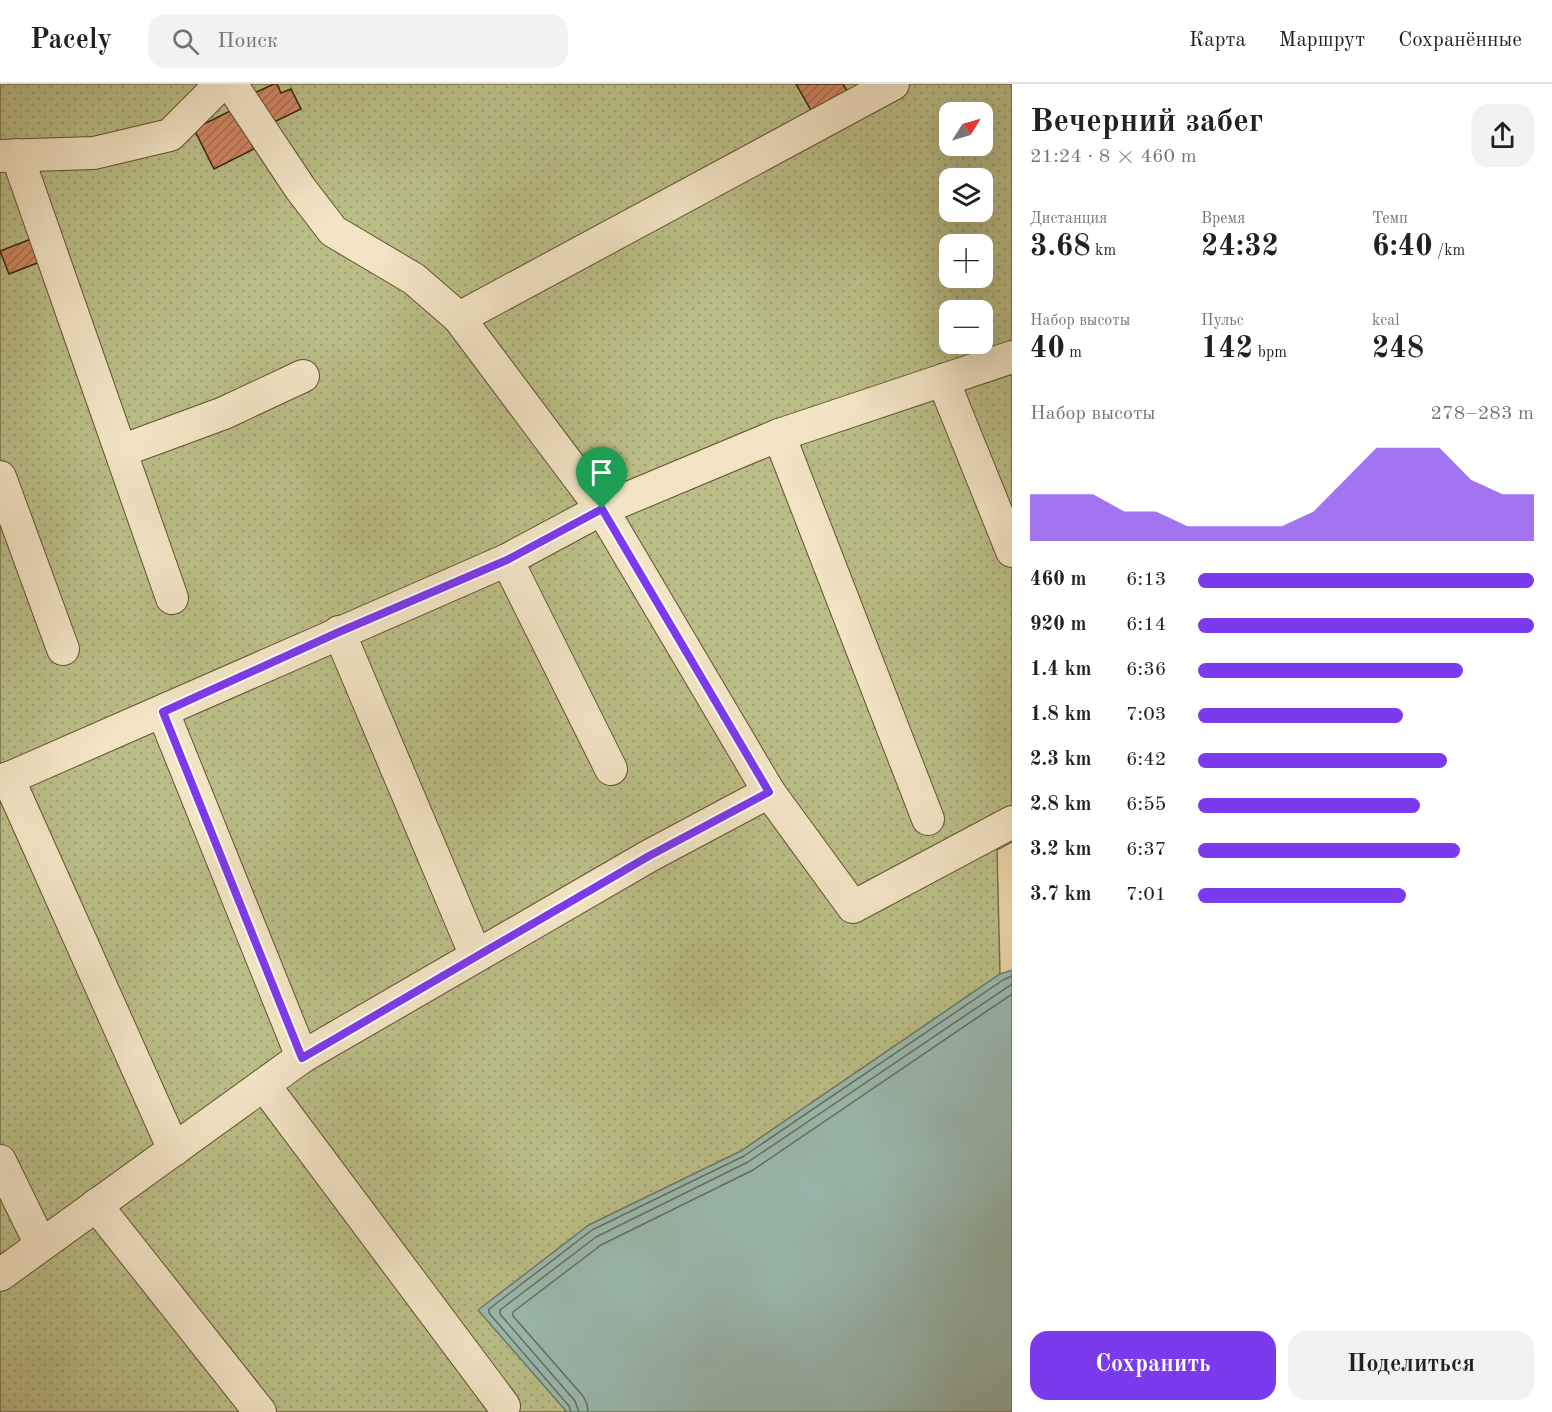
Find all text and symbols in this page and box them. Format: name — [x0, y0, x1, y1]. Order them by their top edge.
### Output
search box — [148, 14, 568, 68]
icon: search — [169, 25, 202, 58]
text: Pacely — [30, 27, 112, 55]
text: Поиск — [217, 30, 278, 52]
text: Карта — [1189, 30, 1246, 51]
text: Маршрут — [1279, 30, 1365, 51]
text: Сохранённые — [1398, 30, 1522, 51]
north arrow — [939, 102, 993, 156]
map controls — [939, 102, 993, 354]
button: share — [1471, 104, 1534, 167]
text: Вечерний забег — [1030, 106, 1263, 139]
text: 21:24 · 8 × 460 m — [1030, 147, 1197, 167]
button: layers — [939, 168, 993, 222]
text: Дистанция — [1030, 211, 1107, 227]
text: Время — [1201, 211, 1245, 227]
text: Темп — [1372, 211, 1408, 227]
text: 3.68 — [1030, 232, 1091, 262]
text: 24:32 — [1201, 232, 1279, 262]
text: 6:40 — [1372, 232, 1433, 262]
button: + — [939, 234, 993, 288]
text: km — [1091, 243, 1116, 259]
text: /km — [1433, 243, 1465, 259]
button: − — [939, 300, 993, 354]
text: Набор высоты — [1030, 313, 1130, 329]
text: Пульс — [1201, 313, 1244, 329]
text: kcal — [1372, 313, 1400, 329]
text: 40 — [1030, 334, 1065, 364]
text: 142 — [1201, 334, 1253, 364]
text: 248 — [1372, 334, 1424, 364]
text: m — [1065, 345, 1082, 361]
text: bpm — [1253, 345, 1287, 361]
text: Набор высоты — [1030, 404, 1156, 424]
text: 278–283 m — [1431, 404, 1534, 424]
pin — [576, 447, 627, 509]
icon: arrive — [585, 456, 618, 489]
text: 460 m — [1030, 570, 1086, 590]
text: 6:13 — [1126, 570, 1166, 590]
text: 920 m — [1030, 615, 1086, 635]
text: 6:14 — [1126, 615, 1166, 635]
text: 1.4 km — [1030, 660, 1092, 680]
text: 6:36 — [1126, 660, 1166, 680]
text: 1.8 km — [1030, 705, 1092, 725]
text: 7:03 — [1126, 705, 1166, 725]
text: 2.3 km — [1030, 750, 1092, 770]
text: 6:42 — [1126, 750, 1166, 770]
text: 2.8 km — [1030, 795, 1092, 815]
text: 6:55 — [1126, 795, 1166, 815]
text: 3.2 km — [1030, 840, 1092, 860]
text: 6:37 — [1126, 840, 1166, 860]
text: 3.7 km — [1030, 885, 1092, 905]
text: 7:01 — [1126, 885, 1166, 905]
button: Сохранить — [1030, 1331, 1276, 1400]
button: Поделиться — [1288, 1331, 1534, 1400]

